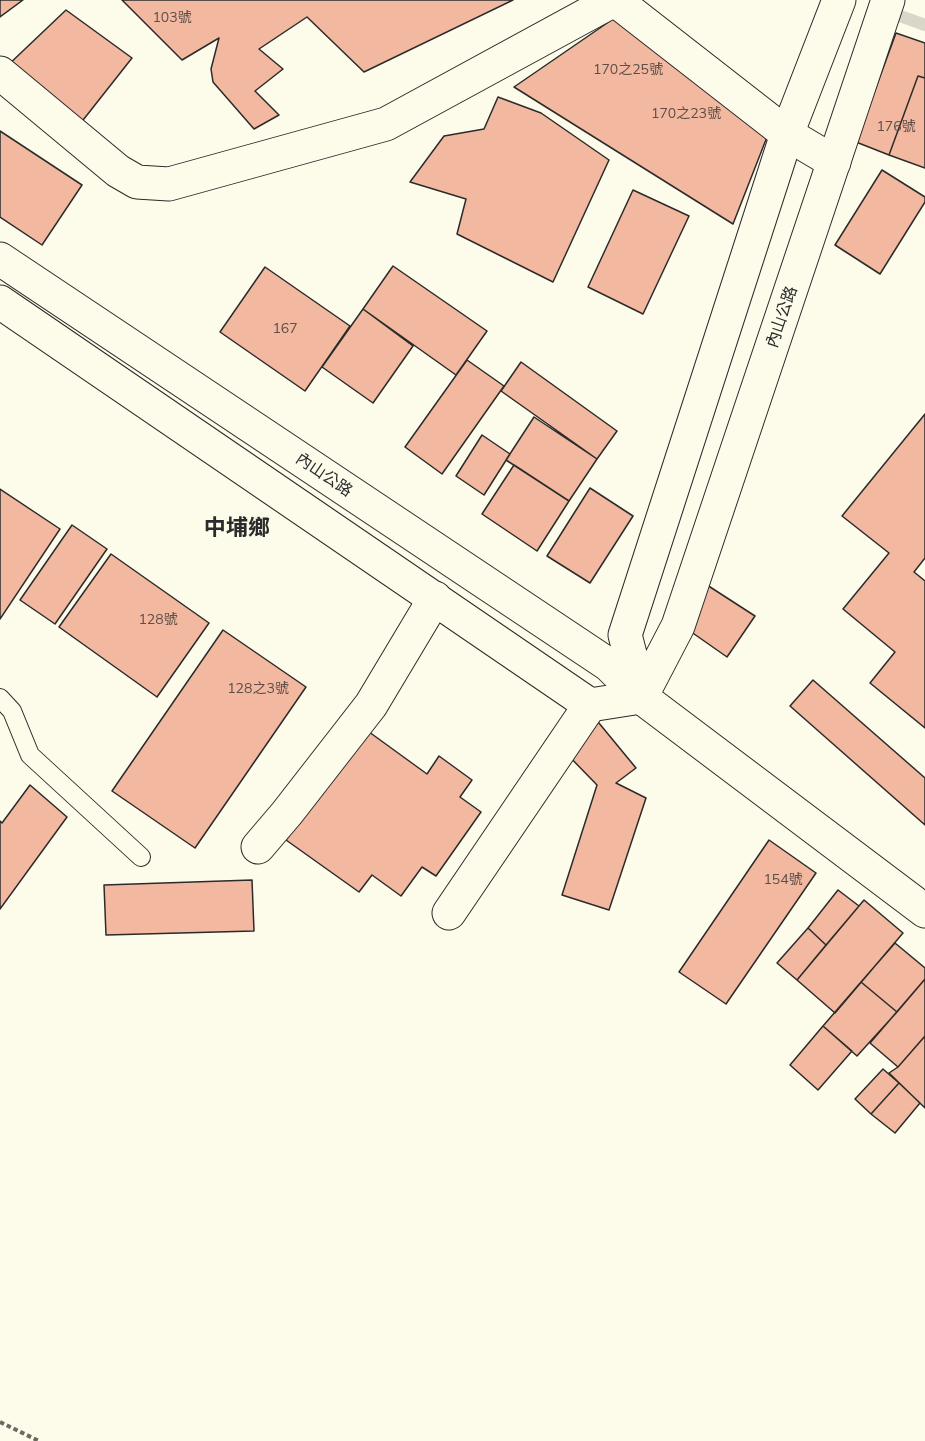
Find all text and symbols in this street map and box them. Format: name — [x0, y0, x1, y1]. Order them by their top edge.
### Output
house number: 103號 — [152, 10, 192, 26]
house number: 170之25號 — [593, 62, 663, 78]
house number: 170之23號 — [651, 106, 721, 122]
house number: 176號 — [876, 119, 916, 135]
street label: 內山公路 — [763, 284, 801, 350]
house number: 167 — [272, 321, 298, 337]
street label: 內山公路 — [292, 449, 356, 501]
district label: 中埔鄉 — [204, 515, 270, 541]
house number: 128號 — [138, 612, 178, 628]
house number: 128之3號 — [227, 681, 289, 697]
house number: 154號 — [763, 872, 803, 888]

